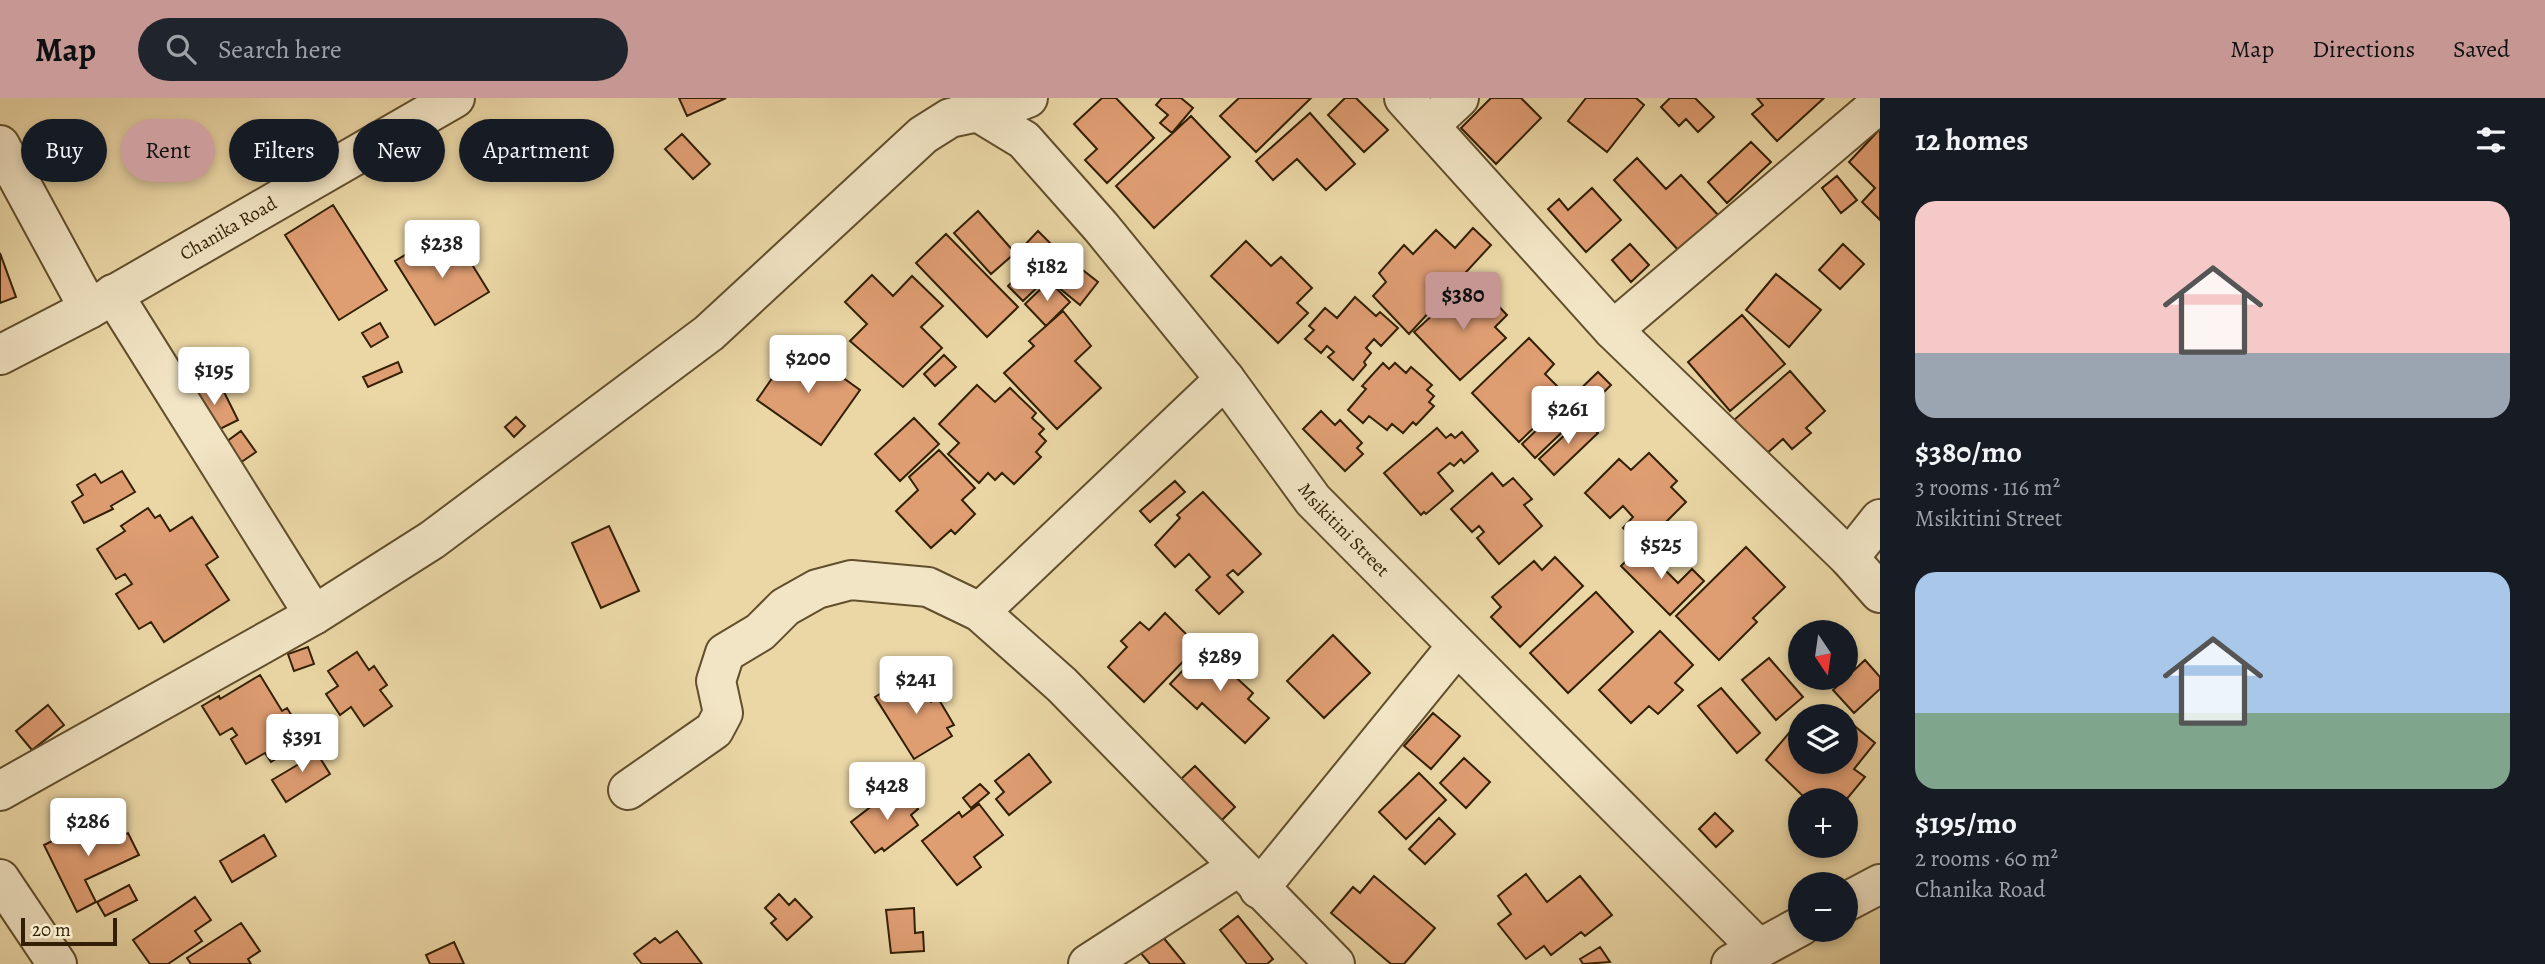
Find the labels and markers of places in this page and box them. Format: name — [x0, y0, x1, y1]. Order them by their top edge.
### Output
pin: $238 — [401, 220, 483, 280]
pin: $182 — [1006, 244, 1088, 303]
pin: $380 — [1422, 272, 1504, 332]
pin: $200 — [767, 336, 849, 395]
pin: $195 — [173, 348, 255, 407]
pin: $261 — [1527, 386, 1609, 446]
pin: $525 — [1620, 522, 1702, 581]
pin: $289 — [1179, 634, 1261, 693]
pin: $241 — [875, 656, 957, 716]
pin: $391 — [261, 714, 343, 774]
pin: $428 — [846, 762, 928, 822]
pin: $286 — [47, 798, 129, 858]

